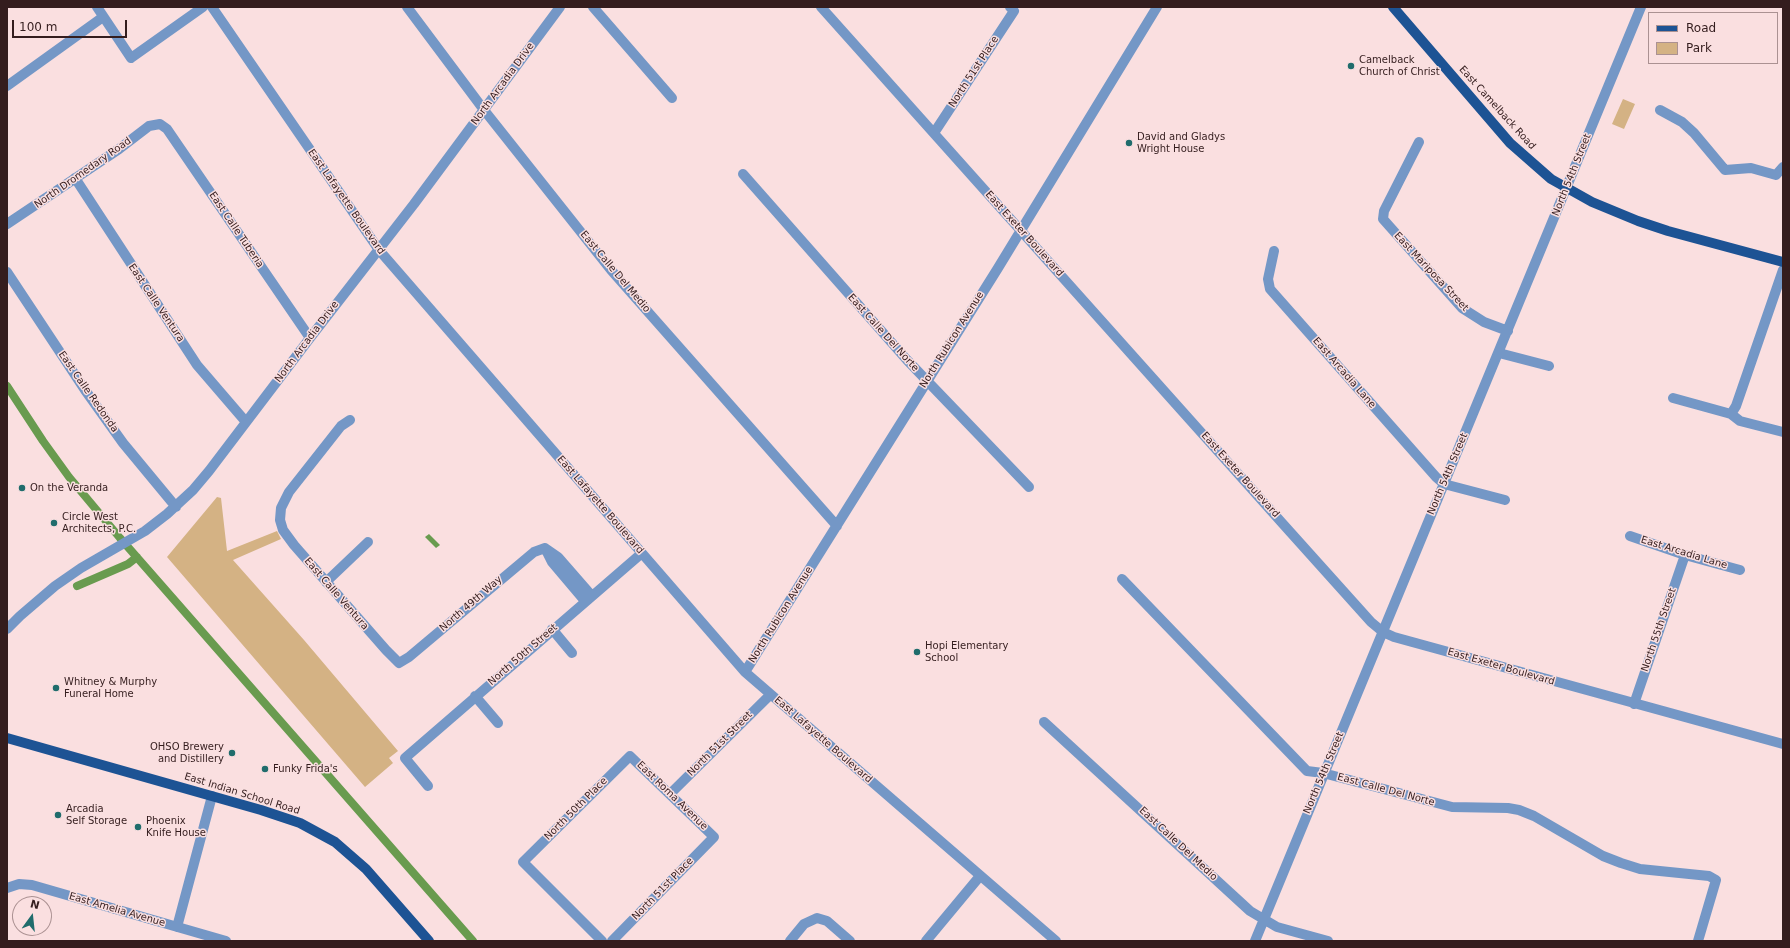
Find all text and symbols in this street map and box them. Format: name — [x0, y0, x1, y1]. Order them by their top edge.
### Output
scale bar — [14, 12, 129, 38]
legend — [1648, 12, 1778, 64]
text: 100 m — [19, 20, 57, 34]
text: Road — [1686, 21, 1716, 35]
street label: North 51st Place — [946, 34, 1002, 110]
street label: North Arcadia Drive — [469, 41, 537, 127]
text: Park — [1686, 41, 1712, 55]
place label: Camelback Church of Christ — [1359, 54, 1440, 78]
marker: Camelback Church of Christ — [1346, 61, 1356, 71]
street label: East Camelback Road — [1456, 64, 1538, 152]
place label: David and Gladys Wright House — [1137, 131, 1225, 154]
street label: North 54th Street — [1550, 132, 1594, 218]
street label: North Dromedary Road — [32, 135, 134, 211]
marker: David and Gladys Wright House — [1124, 138, 1134, 148]
street label: East Lafayette Boulevard — [305, 147, 387, 257]
street label: East Exeter Boulevard — [982, 189, 1066, 279]
street label: East Calle Tuberia — [206, 190, 266, 270]
street label: East Calle Del Medio — [577, 229, 653, 315]
street label: East Mariposa Street — [1391, 230, 1471, 314]
street label: East Calle Ventura — [125, 262, 187, 344]
street label: North Rubicon Avenue — [917, 290, 987, 390]
street label: East Calle Del Norte — [845, 292, 921, 374]
street label: North Arcadia Drive — [273, 299, 341, 385]
street label: East Arcadia Lane — [1310, 335, 1378, 411]
street label: East Calle Redonda — [55, 349, 121, 435]
street label: East Exeter Boulevard — [1198, 430, 1282, 520]
street label: North 54th Street — [1425, 431, 1471, 517]
street label: East Lafayette Boulevard — [554, 454, 646, 556]
place label: On the Veranda — [30, 482, 108, 494]
marker: On the Veranda — [17, 483, 27, 493]
place label: Circle West Architects, P.C. — [62, 511, 136, 534]
marker: Circle West Architects, P.C. — [49, 518, 59, 528]
street label: East Arcadia Lane — [1639, 534, 1729, 572]
street label: East Calle Ventura — [301, 555, 371, 633]
street label: North Rubicon Avenue — [746, 565, 816, 665]
street label: North 49th Way — [437, 574, 505, 634]
street label: North 55th Street — [1639, 587, 1679, 673]
street label: North 50th Street — [486, 622, 560, 688]
place label: Hopi Elementary School — [925, 640, 1009, 664]
street label: East Exeter Boulevard — [1446, 646, 1556, 688]
marker: Hopi Elementary School — [912, 647, 922, 657]
place label: Whitney & Murphy Funeral Home — [64, 676, 157, 700]
marker: Whitney & Murphy Funeral Home — [51, 683, 61, 693]
street label: East Lafayette Boulevard — [772, 694, 874, 786]
street label: North 51st Street — [685, 709, 755, 779]
street label: North 54th Street — [1301, 730, 1347, 816]
place label: OHSO Brewery and Distillery — [150, 741, 224, 764]
marker: OHSO Brewery and Distillery — [227, 748, 237, 758]
street label: East Roma Avenue — [634, 759, 710, 833]
place label: Funky Frida's — [273, 763, 338, 775]
marker: Funky Frida's — [260, 764, 270, 774]
street label: East Indian School Road — [183, 771, 301, 817]
street label: East Calle Del Norte — [1336, 771, 1436, 809]
street label: North 50th Place — [542, 775, 610, 843]
place label: Arcadia Self Storage — [66, 803, 127, 826]
street label: East Calle Del Medio — [1136, 805, 1220, 883]
marker: Arcadia Self Storage — [53, 810, 63, 820]
place label: Phoenix Knife House — [146, 815, 206, 838]
marker: Phoenix Knife House — [133, 822, 143, 832]
street label: North 51st Place — [630, 855, 696, 923]
street label: East Amelia Avenue — [68, 891, 166, 929]
north arrow — [12, 896, 52, 936]
text: N — [29, 897, 41, 912]

